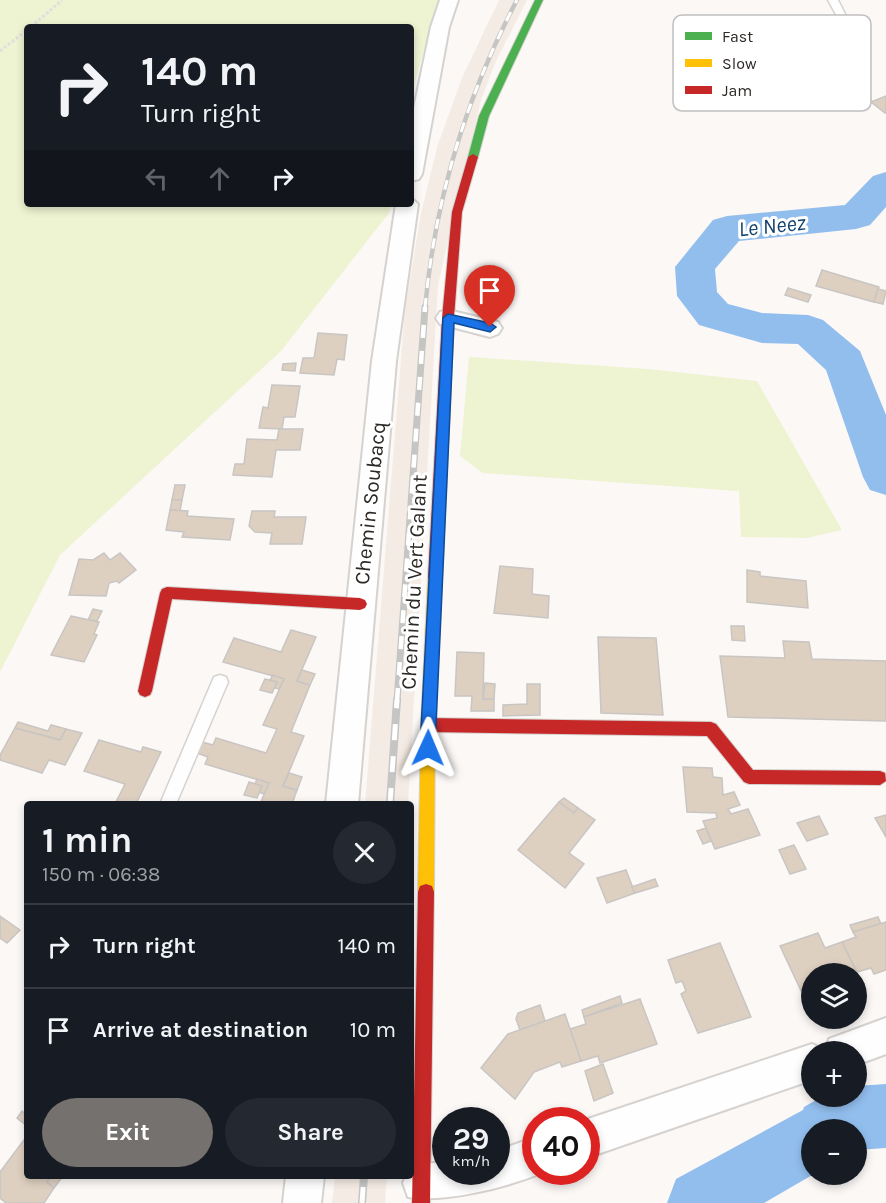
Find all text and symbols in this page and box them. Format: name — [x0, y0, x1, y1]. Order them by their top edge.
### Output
legend — [673, 15, 871, 111]
text: Fast — [722, 27, 753, 46]
text: 140 m — [141, 46, 258, 96]
icon: right — [42, 48, 120, 126]
text: Slow — [722, 54, 757, 73]
text: Jam — [722, 81, 752, 100]
text: Turn right — [141, 97, 261, 129]
icon: left — [140, 162, 173, 195]
icon: ahead — [203, 162, 236, 195]
icon: right — [266, 162, 299, 195]
water label: Le Neez — [737, 209, 808, 242]
pin — [464, 265, 515, 327]
icon: arrive — [473, 274, 506, 307]
street label: Chemin Soubacq — [349, 420, 391, 586]
street label: Chemin du Vert Galant — [396, 474, 432, 690]
position arrow — [396, 716, 460, 780]
text: 1 min — [42, 819, 132, 861]
button: close — [333, 821, 396, 884]
text: 150 m · 06:38 — [42, 863, 160, 886]
icon: right — [42, 930, 75, 963]
text: Turn right — [93, 933, 196, 959]
text: 140 m — [338, 933, 396, 959]
map controls — [801, 963, 867, 1185]
button: layers — [801, 963, 867, 1029]
icon: arrive — [42, 1014, 75, 1047]
text: Arrive at destination — [93, 1017, 308, 1043]
text: 10 m — [350, 1017, 396, 1043]
button: + — [801, 1041, 867, 1107]
button: Exit — [42, 1098, 213, 1167]
button: Share — [225, 1098, 396, 1167]
speed limit sign: 40 — [522, 1107, 600, 1185]
button: − — [801, 1119, 867, 1185]
text: 29 — [453, 1121, 489, 1157]
text: km/h — [452, 1152, 490, 1170]

